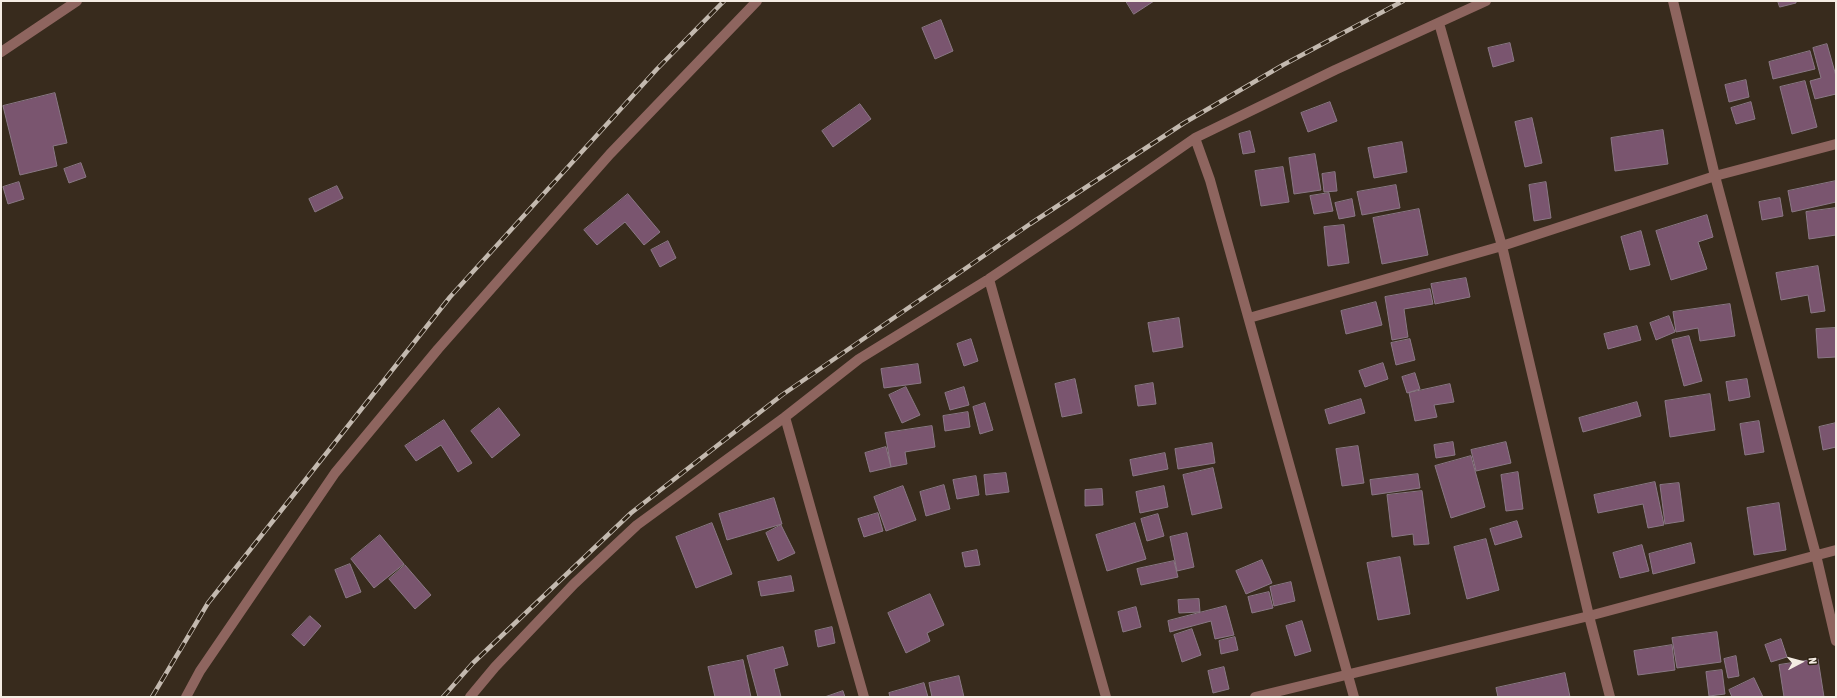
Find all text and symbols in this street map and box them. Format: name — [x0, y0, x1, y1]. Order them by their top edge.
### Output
north arrow — [1781, 642, 1821, 682]
text: N — [1807, 657, 1819, 665]

